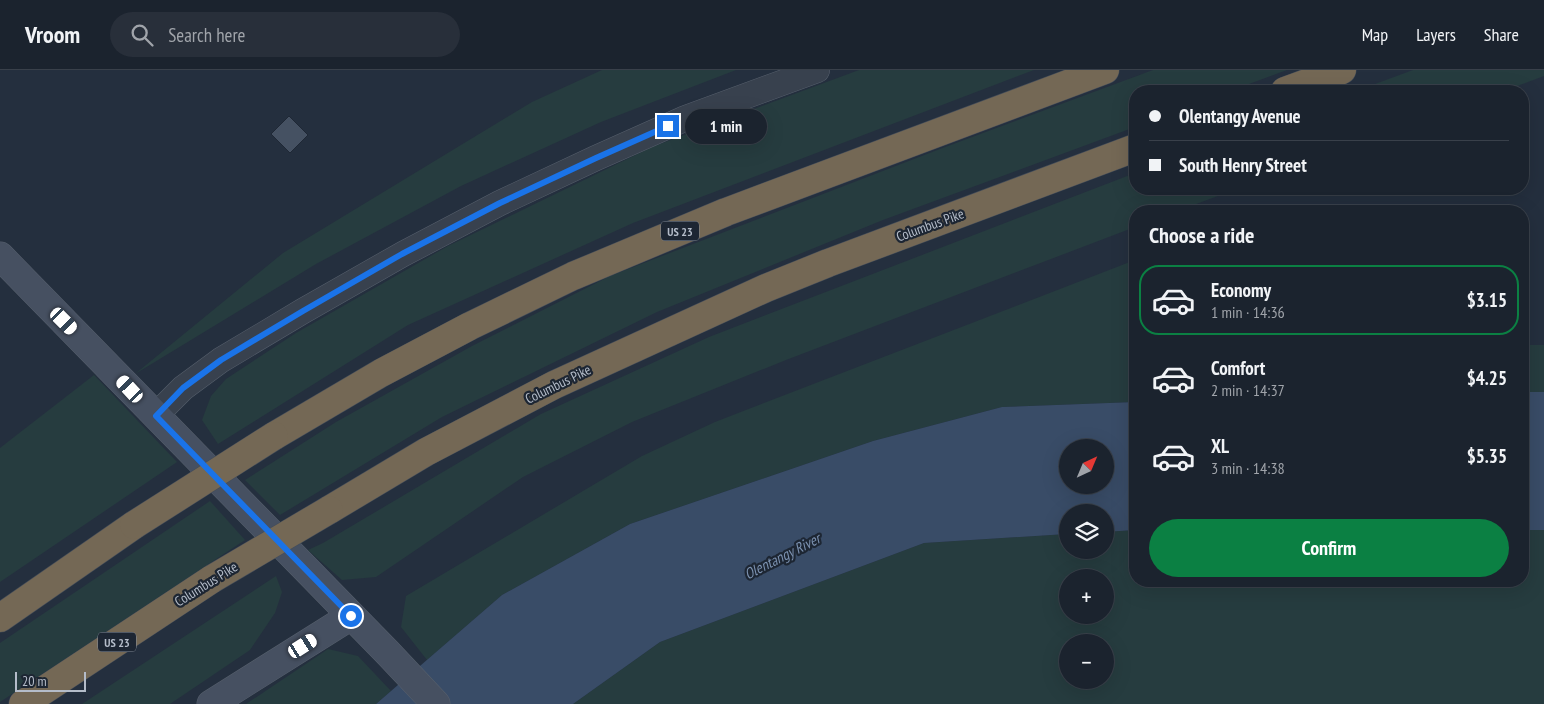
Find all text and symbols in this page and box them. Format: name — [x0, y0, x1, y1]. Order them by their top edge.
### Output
search box — [110, 12, 460, 57]
text: Vroom — [25, 19, 80, 50]
icon: search — [128, 21, 156, 49]
text: Search here — [168, 23, 245, 47]
text: Map — [1362, 23, 1388, 46]
text: Layers — [1416, 23, 1456, 46]
text: Share — [1484, 23, 1519, 46]
text: Olentangy Avenue — [1179, 104, 1301, 128]
callout: 1 min — [686, 108, 768, 144]
route end — [657, 115, 679, 137]
text: 1 min — [710, 116, 742, 136]
text: South Henry Street — [1179, 153, 1307, 177]
street label: Columbus Pike — [894, 204, 967, 246]
text: Choose a ride — [1149, 221, 1254, 249]
road number: US 23 — [661, 222, 699, 240]
icon: car — [1151, 278, 1196, 323]
text: Economy — [1211, 278, 1271, 302]
text: $3.15 — [1467, 288, 1507, 312]
text: 1 min · 14:36 — [1211, 302, 1285, 322]
car — [48, 305, 79, 337]
icon: car — [1151, 356, 1196, 401]
text: Comfort — [1211, 356, 1265, 380]
street label: Columbus Pike — [522, 360, 594, 408]
text: $4.25 — [1467, 366, 1507, 390]
car — [114, 373, 145, 405]
text: 2 min · 14:37 — [1211, 380, 1285, 400]
icon: car — [1151, 434, 1196, 479]
text: XL — [1211, 434, 1229, 458]
north arrow — [1059, 439, 1114, 494]
map controls — [1059, 439, 1114, 689]
text: $5.35 — [1467, 444, 1507, 468]
text: 3 min · 14:38 — [1211, 458, 1285, 478]
button: layers — [1059, 504, 1114, 559]
button: Confirm — [1149, 519, 1509, 577]
water label: Olentangy River — [741, 528, 825, 583]
street label: Columbus Pike — [171, 557, 241, 610]
button: + — [1059, 569, 1114, 624]
route start — [340, 605, 362, 627]
road number: US 23 — [98, 632, 136, 652]
car — [286, 632, 319, 660]
button: − — [1059, 634, 1114, 689]
scale bar — [15, 669, 86, 692]
text: 20 m — [22, 672, 47, 690]

